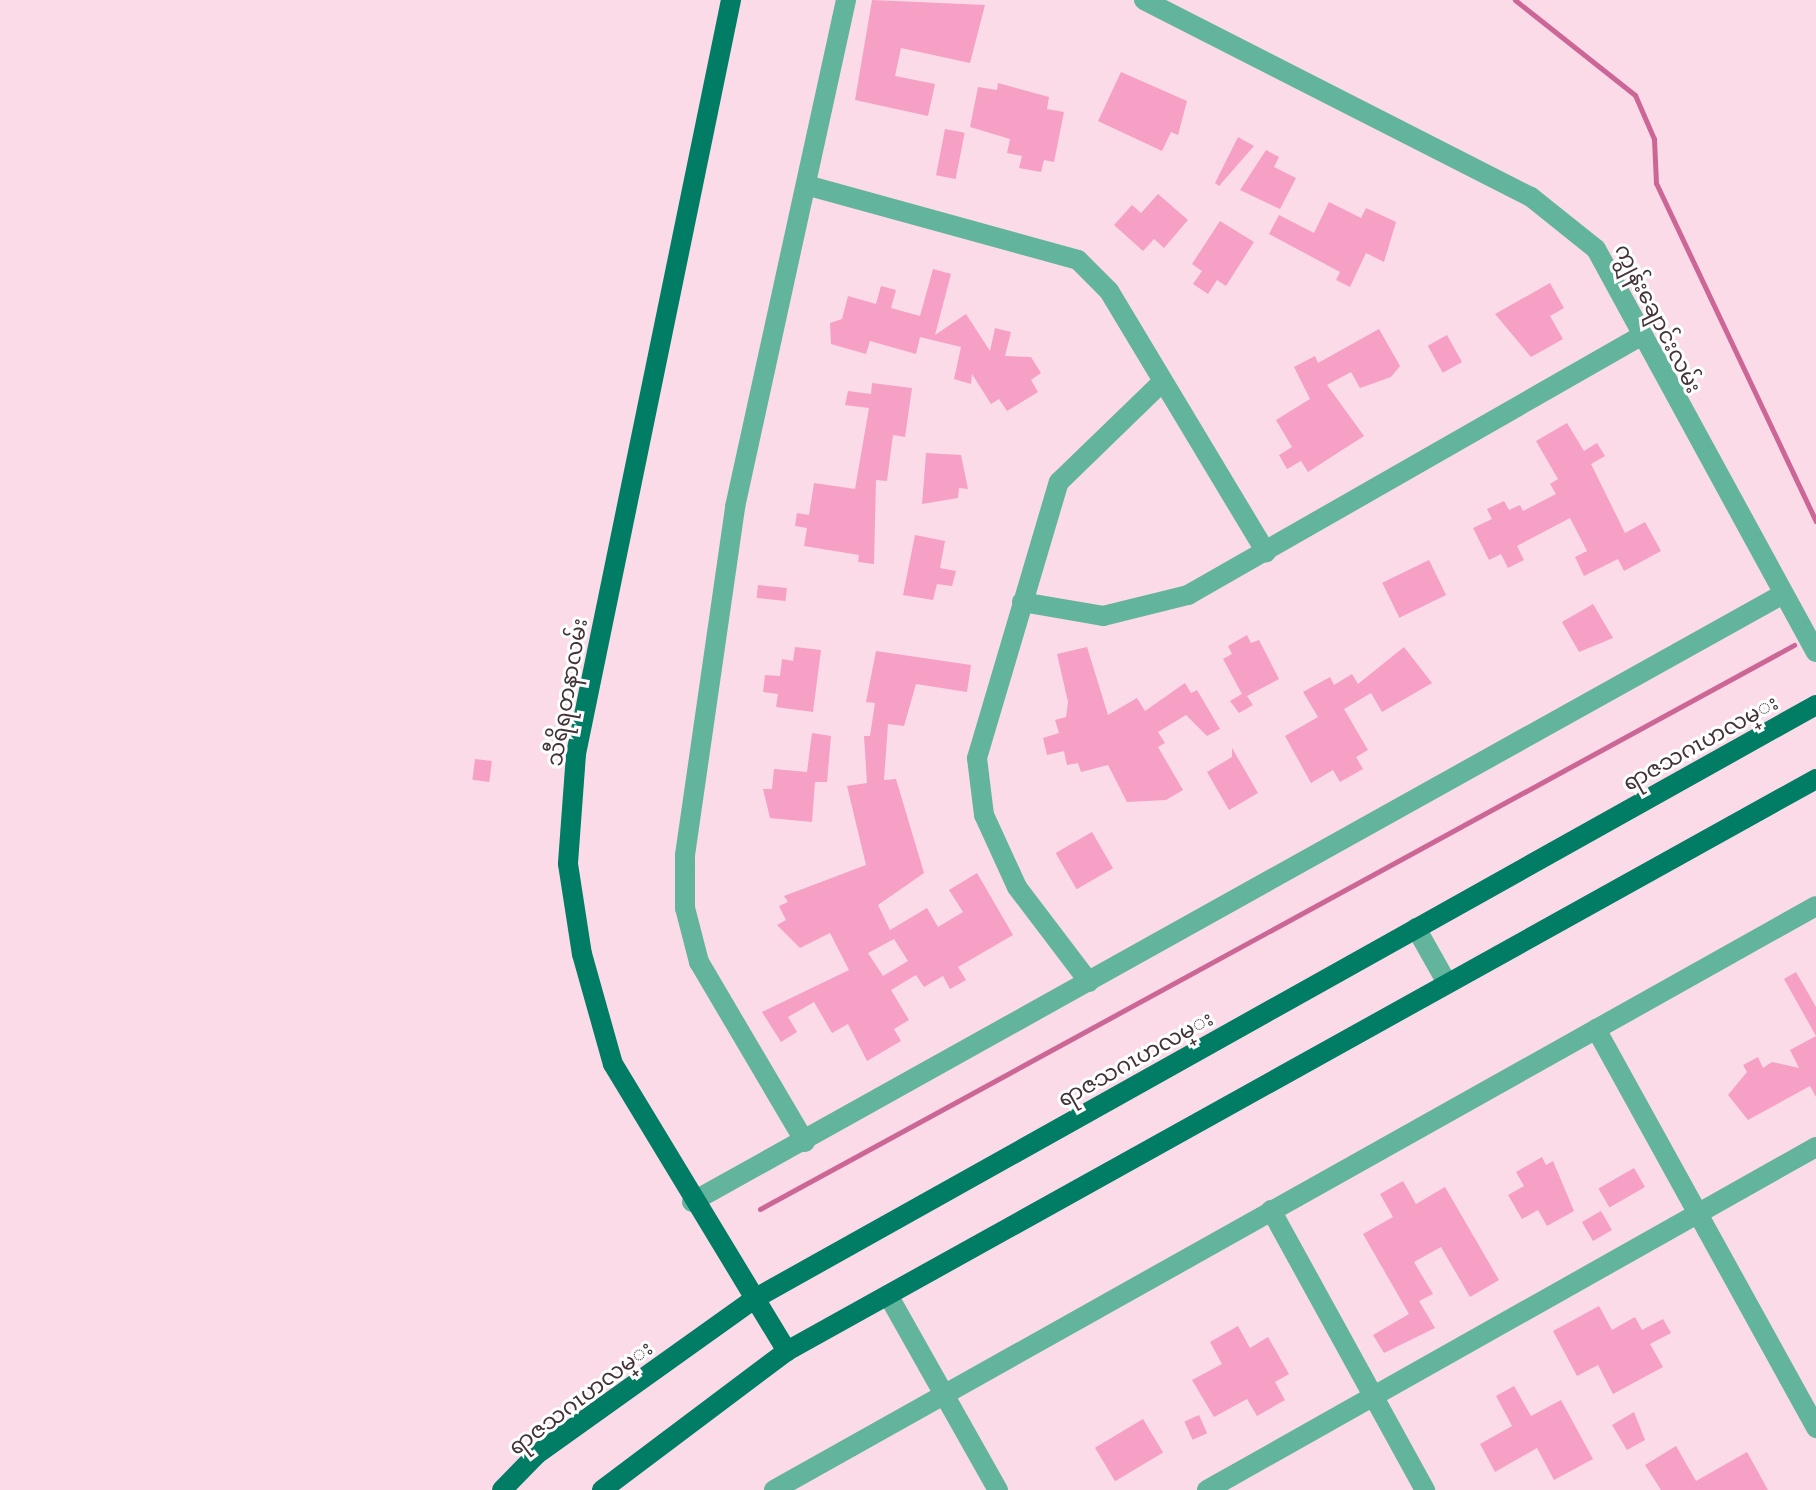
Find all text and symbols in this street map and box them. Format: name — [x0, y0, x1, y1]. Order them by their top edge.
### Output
street label: ကျွန်းချောင်းလမ်း — [1610, 239, 1708, 397]
street label: သီရိရတနာလမ်း — [540, 616, 592, 768]
street label: ရာဇသဂၤဟလမ္း — [1618, 688, 1782, 796]
street label: ရာဇသဂၤဟလမ္း — [1053, 1004, 1217, 1112]
street label: ရာဇသဂၤဟလမ္း — [503, 1334, 657, 1460]

